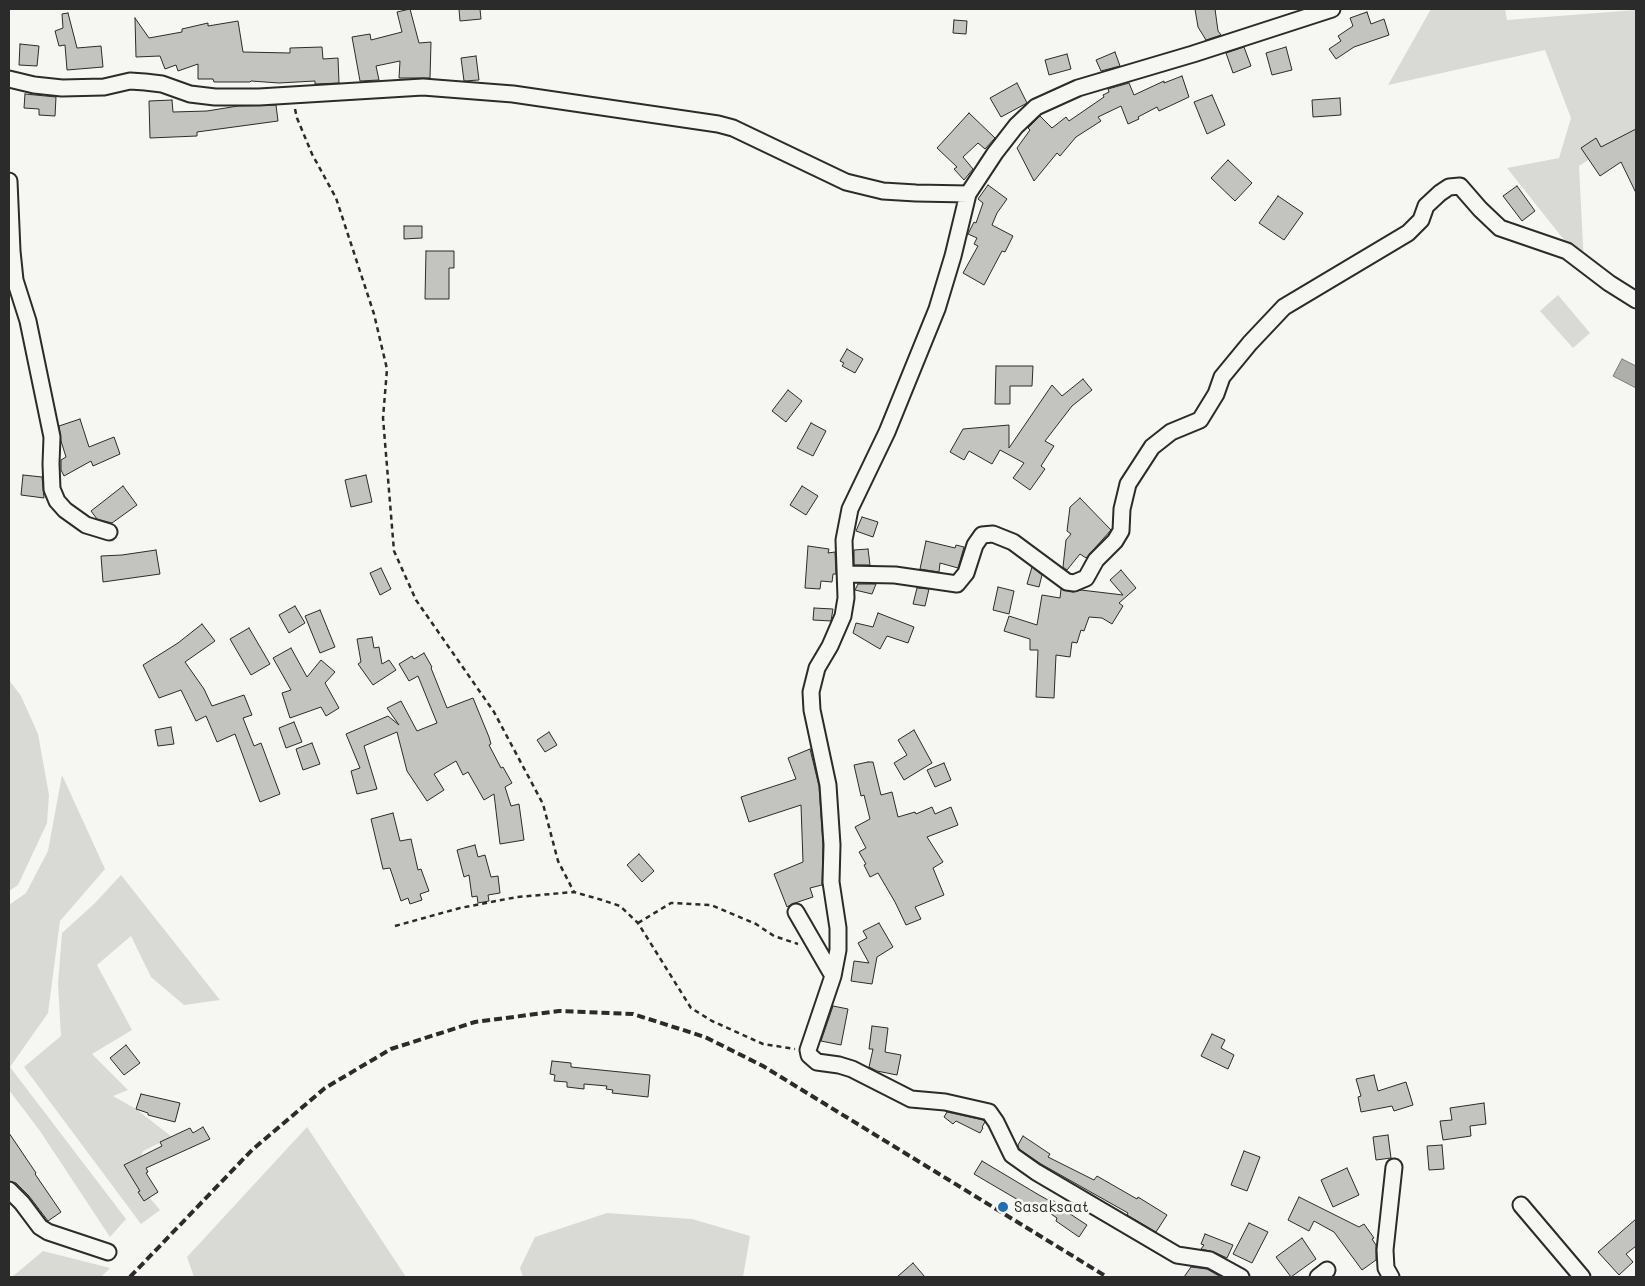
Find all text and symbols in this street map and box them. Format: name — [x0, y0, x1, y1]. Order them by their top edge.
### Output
place label: Sasaksaat — [1014, 1198, 1089, 1216]
marker: Sasaksaat — [996, 1200, 1010, 1214]

